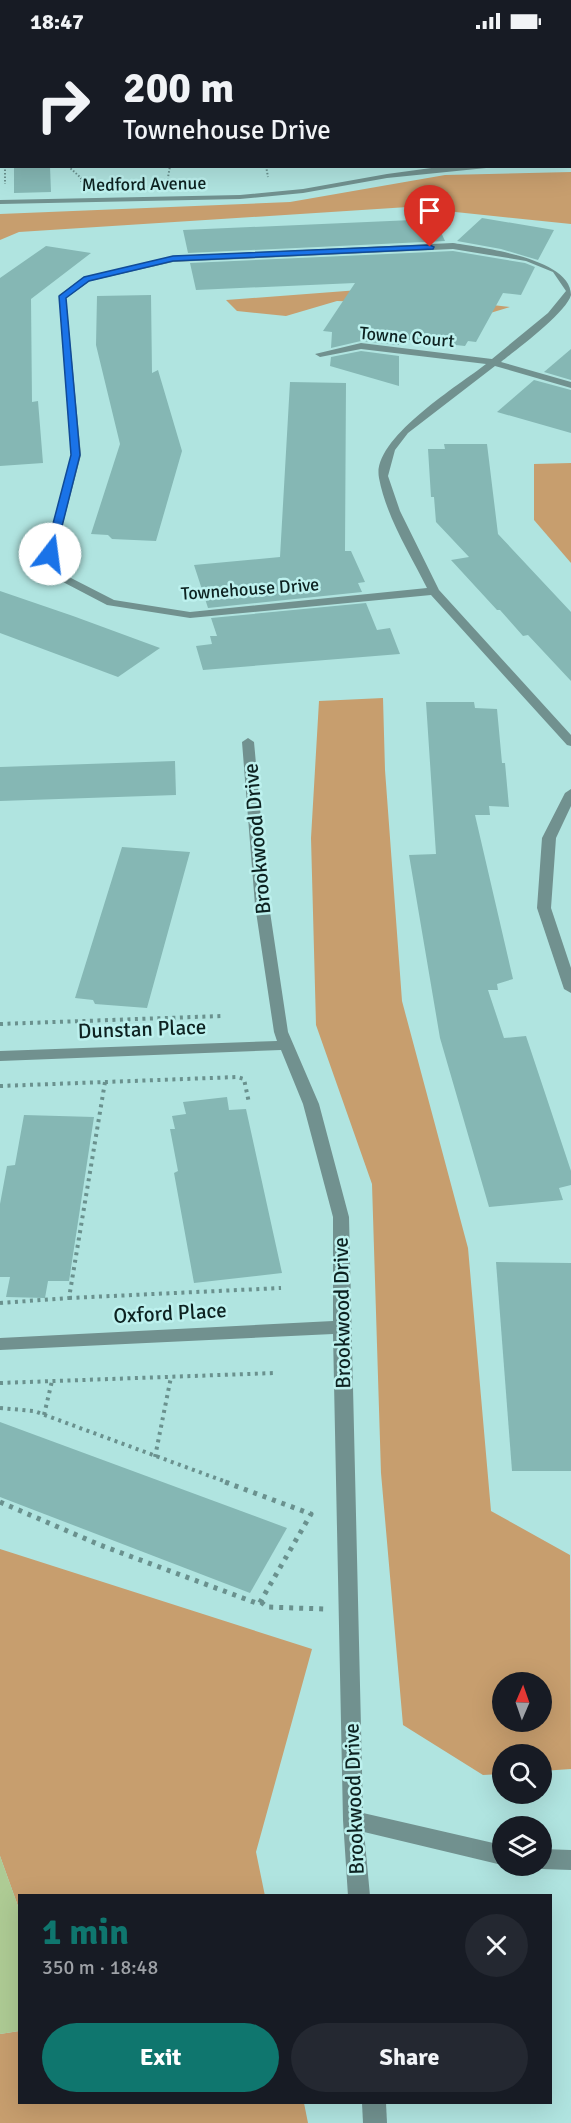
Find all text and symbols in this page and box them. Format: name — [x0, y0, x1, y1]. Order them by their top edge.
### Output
text: 18:47 — [30, 8, 84, 35]
text: 200 m — [123, 63, 234, 114]
icon: right — [24, 66, 102, 144]
text: Townehouse Drive — [123, 114, 331, 147]
street label: Medford Avenue — [82, 172, 206, 196]
pin — [404, 185, 455, 247]
icon: arrive — [413, 194, 446, 227]
street label: Towne Court — [358, 322, 456, 352]
position arrow — [18, 522, 82, 586]
street label: Townehouse Drive — [180, 573, 320, 605]
street label: Brookwood Drive — [237, 762, 277, 916]
street label: Dunstan Place — [77, 1014, 207, 1044]
street label: Brookwood Drive — [328, 1237, 356, 1389]
street label: Oxford Place — [113, 1297, 227, 1329]
north arrow — [492, 1672, 552, 1732]
map controls — [492, 1672, 552, 1876]
street label: Brookwood Drive — [338, 1723, 370, 1875]
button: search — [492, 1744, 552, 1804]
button: layers — [492, 1816, 552, 1876]
text: 1 min — [42, 1910, 129, 1955]
button: close — [465, 1914, 528, 1977]
text: 350 m · 18:48 — [42, 1955, 158, 1980]
button: Exit — [42, 2023, 279, 2092]
button: Share — [291, 2023, 528, 2092]

